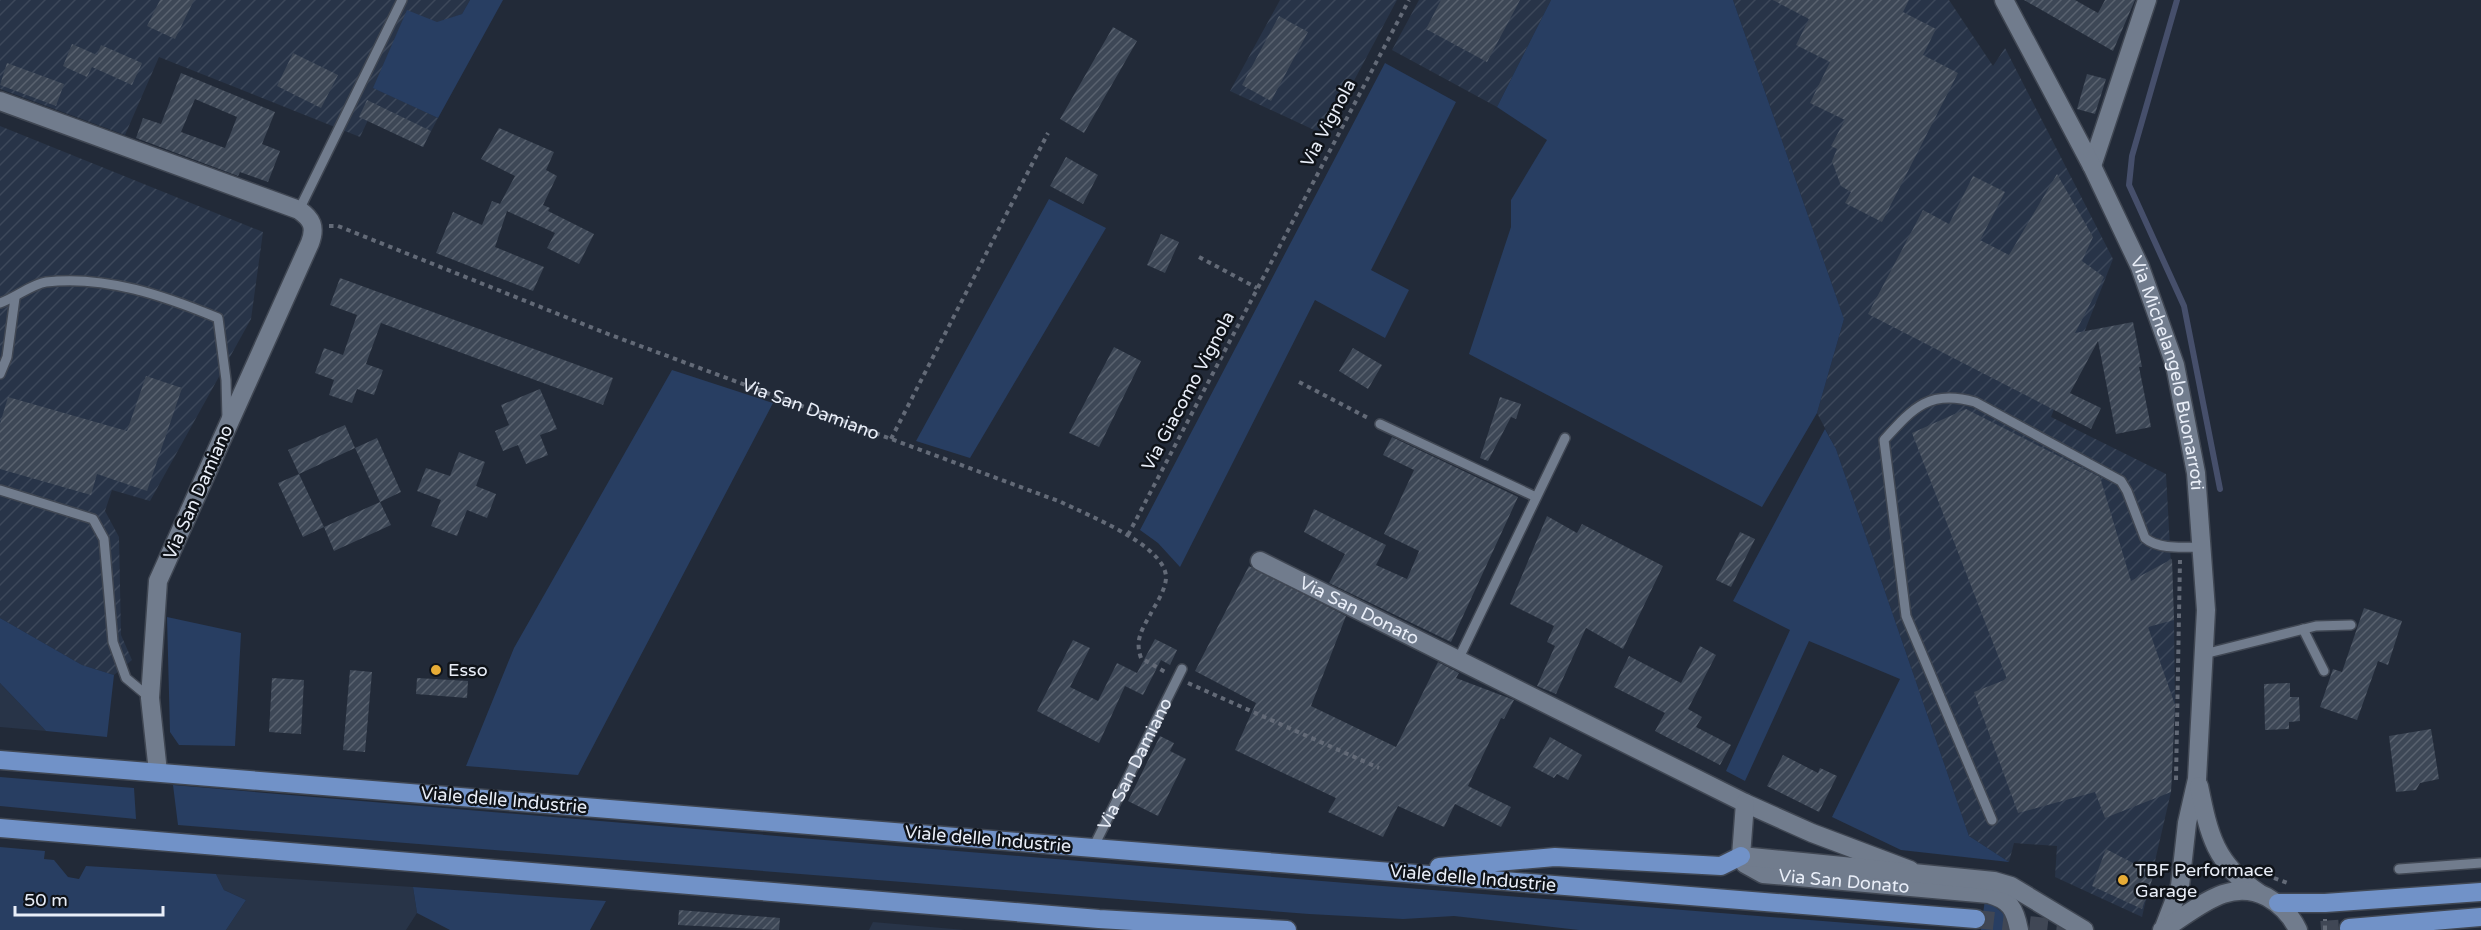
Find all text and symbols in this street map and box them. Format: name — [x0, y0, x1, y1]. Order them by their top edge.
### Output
street label: Via Vignola — [1296, 75, 1360, 171]
street label: Via Michelangelo Buonarroti — [2125, 252, 2208, 491]
street label: Via Giacomo Vignola — [1137, 308, 1239, 474]
street label: Via San Damiano — [739, 374, 883, 445]
street label: Via San Damiano — [158, 421, 238, 563]
street label: Via San Donato — [1296, 571, 1423, 650]
place label: Esso — [448, 659, 488, 681]
marker: Esso — [429, 663, 443, 677]
street label: Via San Damiano — [1093, 694, 1177, 834]
street label: Viale delle Industrie — [420, 782, 588, 818]
street label: Viale delle Industrie — [904, 821, 1072, 857]
place label: TBF Performace Garage — [2135, 859, 2274, 902]
street label: Viale delle Industrie — [1389, 860, 1557, 896]
street label: Via San Donato — [1778, 864, 1910, 898]
marker: TBF Performace Garage — [2116, 873, 2130, 887]
scale bar — [15, 879, 164, 917]
text: 50 m — [24, 889, 68, 911]

